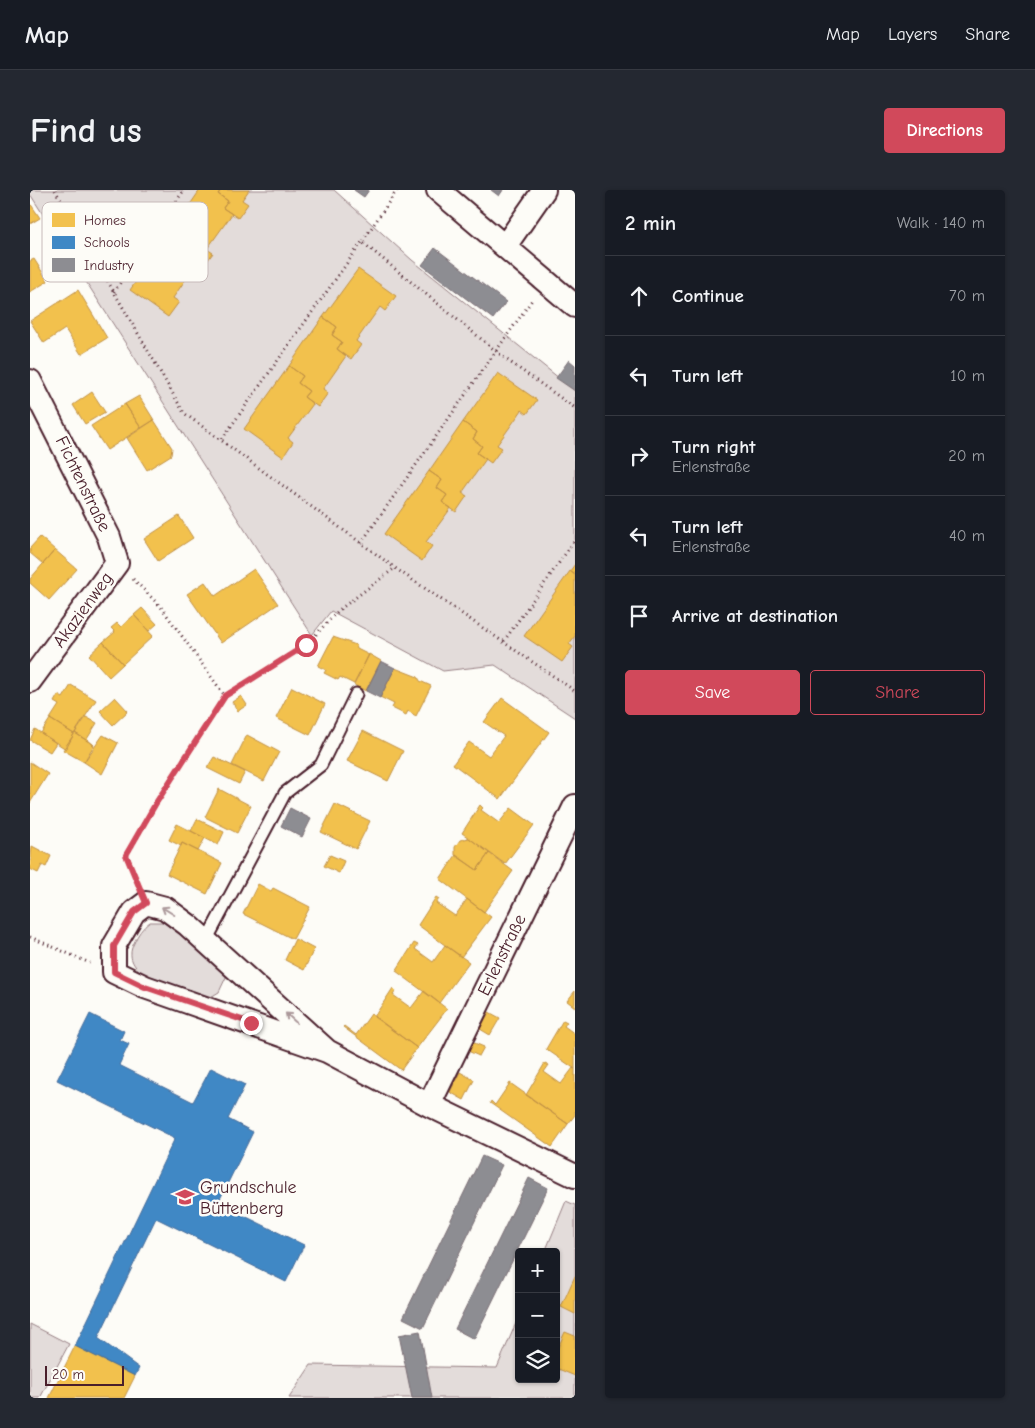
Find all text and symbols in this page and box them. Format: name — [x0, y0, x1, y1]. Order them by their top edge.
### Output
text: Map — [25, 21, 69, 49]
text: Map — [826, 24, 860, 45]
text: Layers — [888, 24, 937, 45]
text: Share — [965, 24, 1010, 45]
button: Directions — [884, 108, 1005, 153]
text: Find us — [30, 110, 142, 151]
legend — [42, 202, 208, 282]
text: 2 min — [625, 211, 676, 235]
text: Homes — [84, 212, 126, 229]
text: Walk · 140 m — [897, 214, 985, 232]
text: Schools — [84, 234, 130, 251]
text: Industry — [84, 257, 134, 274]
icon: ahead — [625, 282, 653, 310]
text: Continue — [672, 285, 744, 307]
text: 70 m — [949, 287, 985, 305]
icon: left — [625, 362, 653, 390]
text: Turn left — [672, 365, 743, 387]
text: 10 m — [950, 367, 985, 385]
street label: Fichtenstraße — [51, 433, 115, 535]
text: Turn right — [672, 436, 756, 458]
icon: right — [625, 442, 653, 470]
text: 20 m — [948, 447, 985, 465]
text: Erlenstraße — [672, 458, 750, 476]
text: Turn left — [672, 516, 743, 538]
icon: left — [625, 522, 653, 550]
text: 40 m — [949, 527, 985, 545]
text: Erlenstraße — [672, 538, 750, 556]
street label: Akazienweg — [49, 568, 117, 652]
icon: arrive — [625, 602, 653, 630]
text: Arrive at destination — [672, 605, 838, 627]
route start — [295, 634, 318, 657]
button: Save — [625, 670, 800, 715]
button: Share — [810, 670, 985, 715]
one-way arrow — [162, 906, 176, 916]
street label: Erlenstraße — [473, 911, 531, 999]
route end — [240, 1012, 263, 1035]
one-way arrow — [284, 1012, 297, 1024]
place label: Grundschule Büttenberg — [200, 1177, 297, 1219]
school or university icon: Grundschule Büttenberg — [174, 1186, 196, 1208]
map controls — [515, 1248, 560, 1383]
button: + — [515, 1248, 560, 1293]
button: − — [515, 1293, 560, 1338]
button: layers — [515, 1338, 560, 1383]
scale bar — [45, 1363, 124, 1386]
text: 20 m — [52, 1366, 84, 1383]

